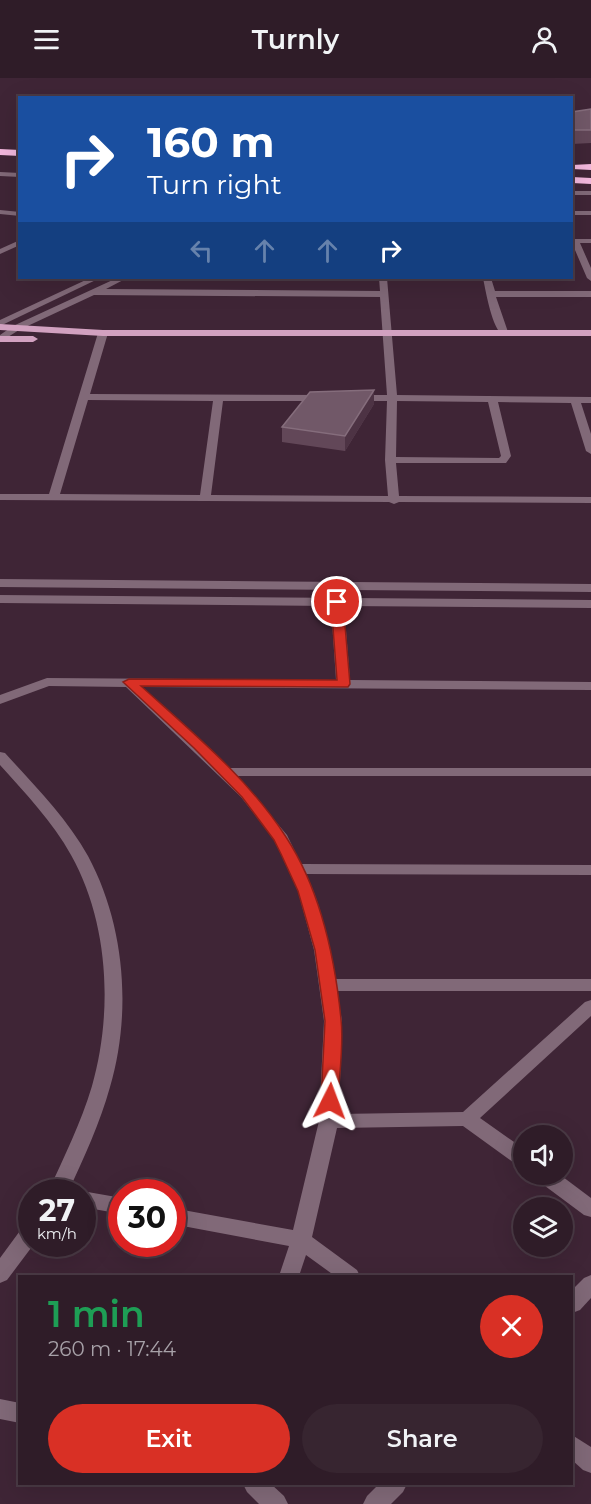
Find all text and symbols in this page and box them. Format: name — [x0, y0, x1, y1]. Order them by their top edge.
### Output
icon: menu — [30, 23, 63, 56]
text: Turnly — [252, 23, 339, 56]
icon: person — [528, 23, 561, 56]
text: 160 m — [147, 116, 275, 168]
icon: right — [48, 120, 126, 198]
text: Turn right — [147, 168, 282, 201]
icon: left — [185, 234, 218, 267]
icon: ahead — [248, 234, 281, 267]
icon: ahead — [311, 234, 344, 267]
icon: right — [374, 234, 407, 267]
pin — [311, 576, 362, 627]
icon: arrive — [320, 585, 353, 618]
position arrow — [298, 1069, 362, 1133]
map controls — [513, 1125, 573, 1257]
button: sound — [513, 1125, 573, 1185]
speed limit sign: 30 — [108, 1179, 186, 1257]
text: 27 — [39, 1192, 75, 1229]
button: layers — [513, 1197, 573, 1257]
text: km/h — [37, 1224, 77, 1243]
text: 1 min — [48, 1292, 145, 1336]
button: close — [480, 1295, 543, 1358]
text: 260 m · 17:44 — [48, 1337, 176, 1361]
button: Exit — [48, 1404, 290, 1473]
button: Share — [302, 1404, 543, 1473]

